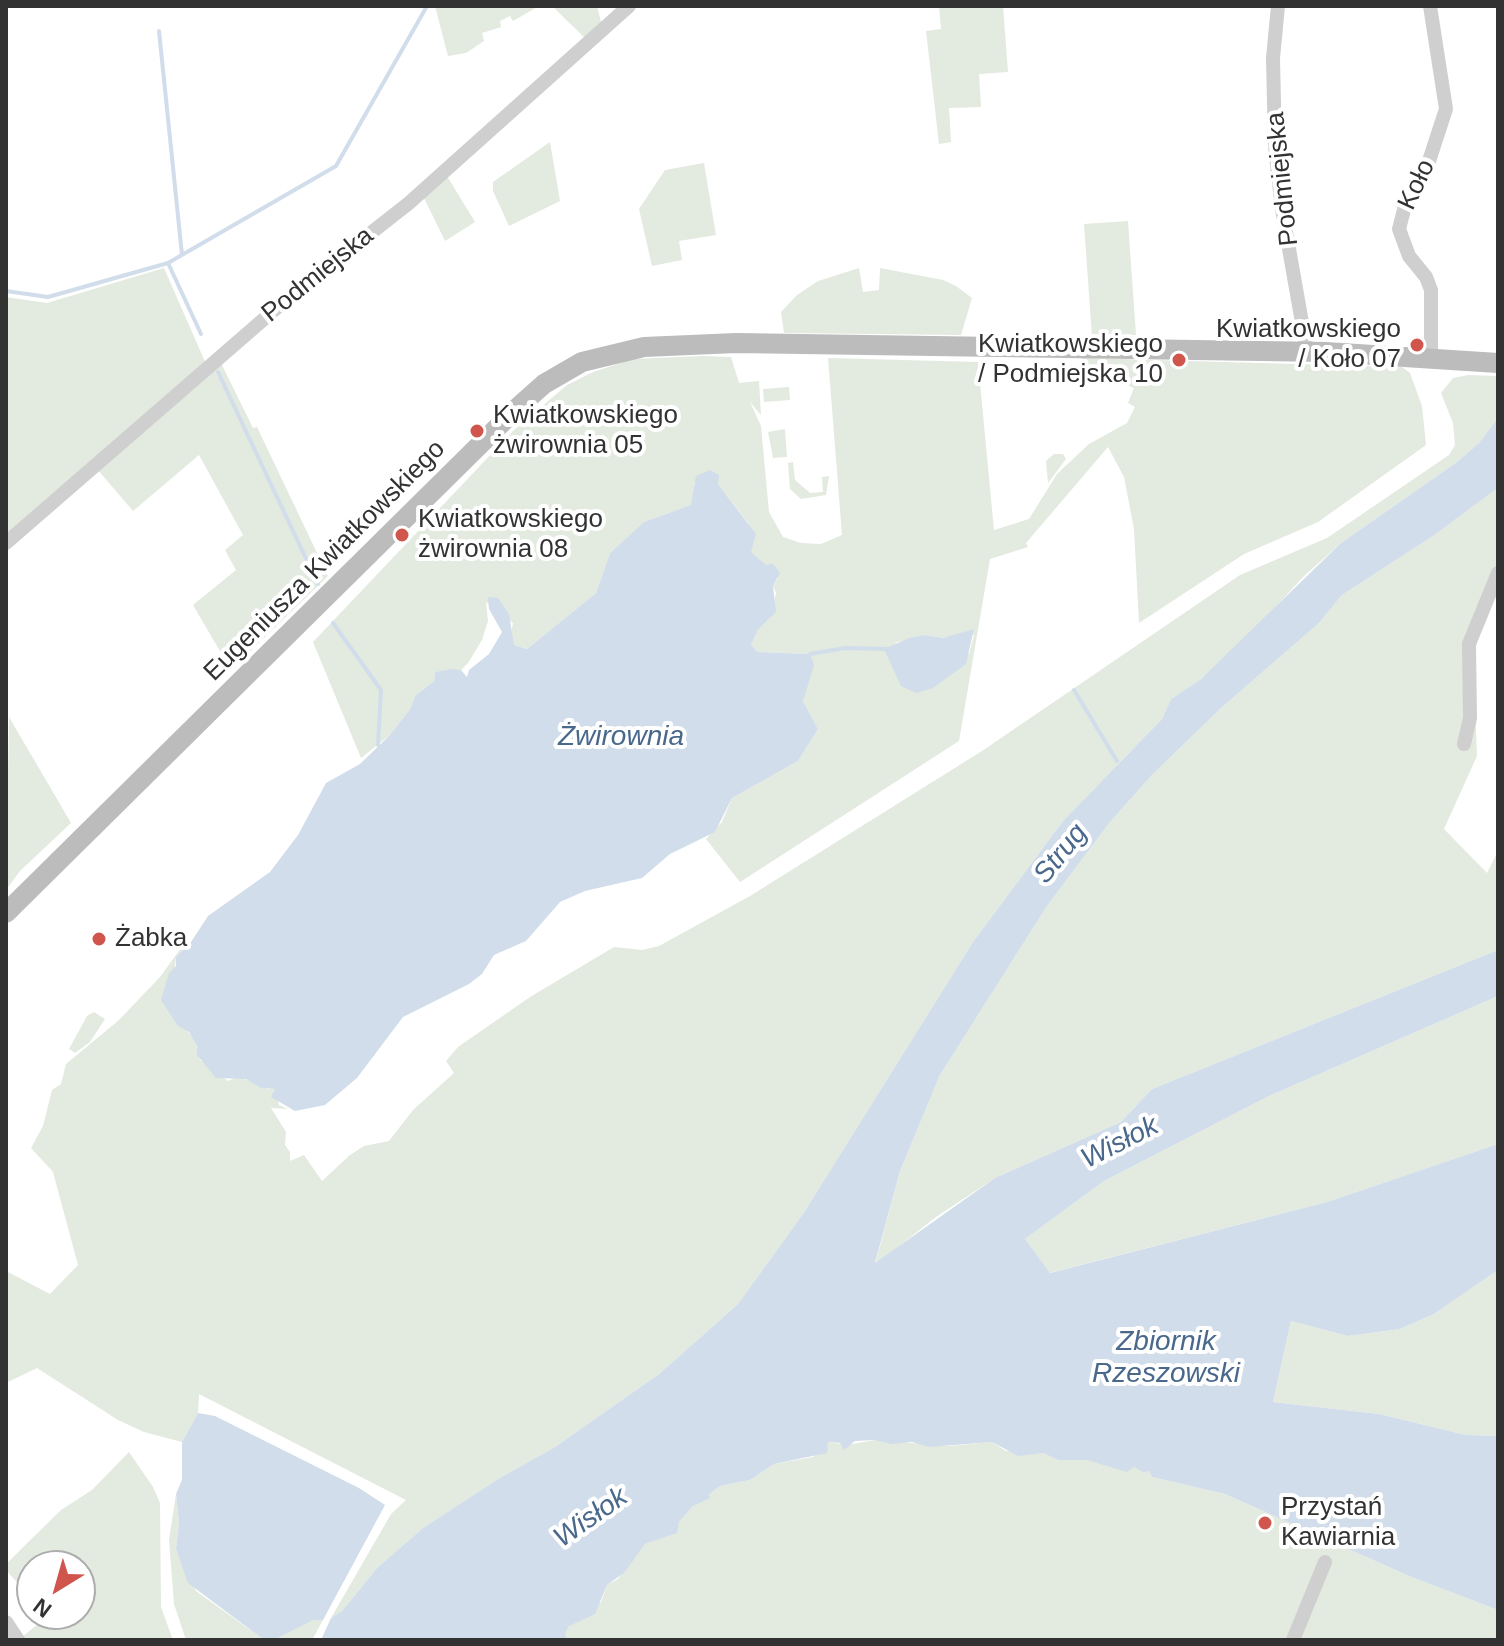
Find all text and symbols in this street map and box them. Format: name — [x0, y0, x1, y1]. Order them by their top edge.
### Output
street label: Podmiejska — [1260, 111, 1306, 247]
street label: Koło — [1392, 155, 1442, 215]
street label: Podmiejska — [256, 221, 380, 329]
place label: Kwiatkowskiego / Koło 07 — [1216, 314, 1401, 376]
place label: Kwiatkowskiego / Podmiejska 10 — [978, 329, 1163, 390]
marker: Kwiatkowskiego / Koło 07 — [1408, 336, 1426, 354]
marker: Kwiatkowskiego / Podmiejska 10 — [1170, 351, 1188, 369]
place label: Kwiatkowskiego żwirownia 05 — [493, 400, 678, 462]
marker: Kwiatkowskiego żwirownia 05 — [468, 422, 486, 440]
street label: Eugeniusza Kwiatkowskiego — [198, 434, 452, 688]
place label: Kwiatkowskiego żwirownia 08 — [418, 504, 603, 566]
marker: Kwiatkowskiego żwirownia 08 — [393, 526, 411, 544]
water label: Żwirownia — [558, 720, 684, 754]
water label: Strug — [1027, 817, 1095, 891]
place label: Żabka — [115, 923, 187, 955]
marker: Żabka — [90, 930, 108, 948]
water label: Wisłok — [1076, 1109, 1164, 1177]
water label: Zbiornik Rzeszowski — [1092, 1325, 1240, 1391]
water label: Wisłok — [548, 1481, 634, 1555]
place label: Przystań Kawiarnia — [1281, 1492, 1395, 1554]
marker: Przystań Kawiarnia — [1256, 1514, 1274, 1532]
north arrow — [16, 1550, 96, 1630]
text: N — [29, 1593, 56, 1623]

